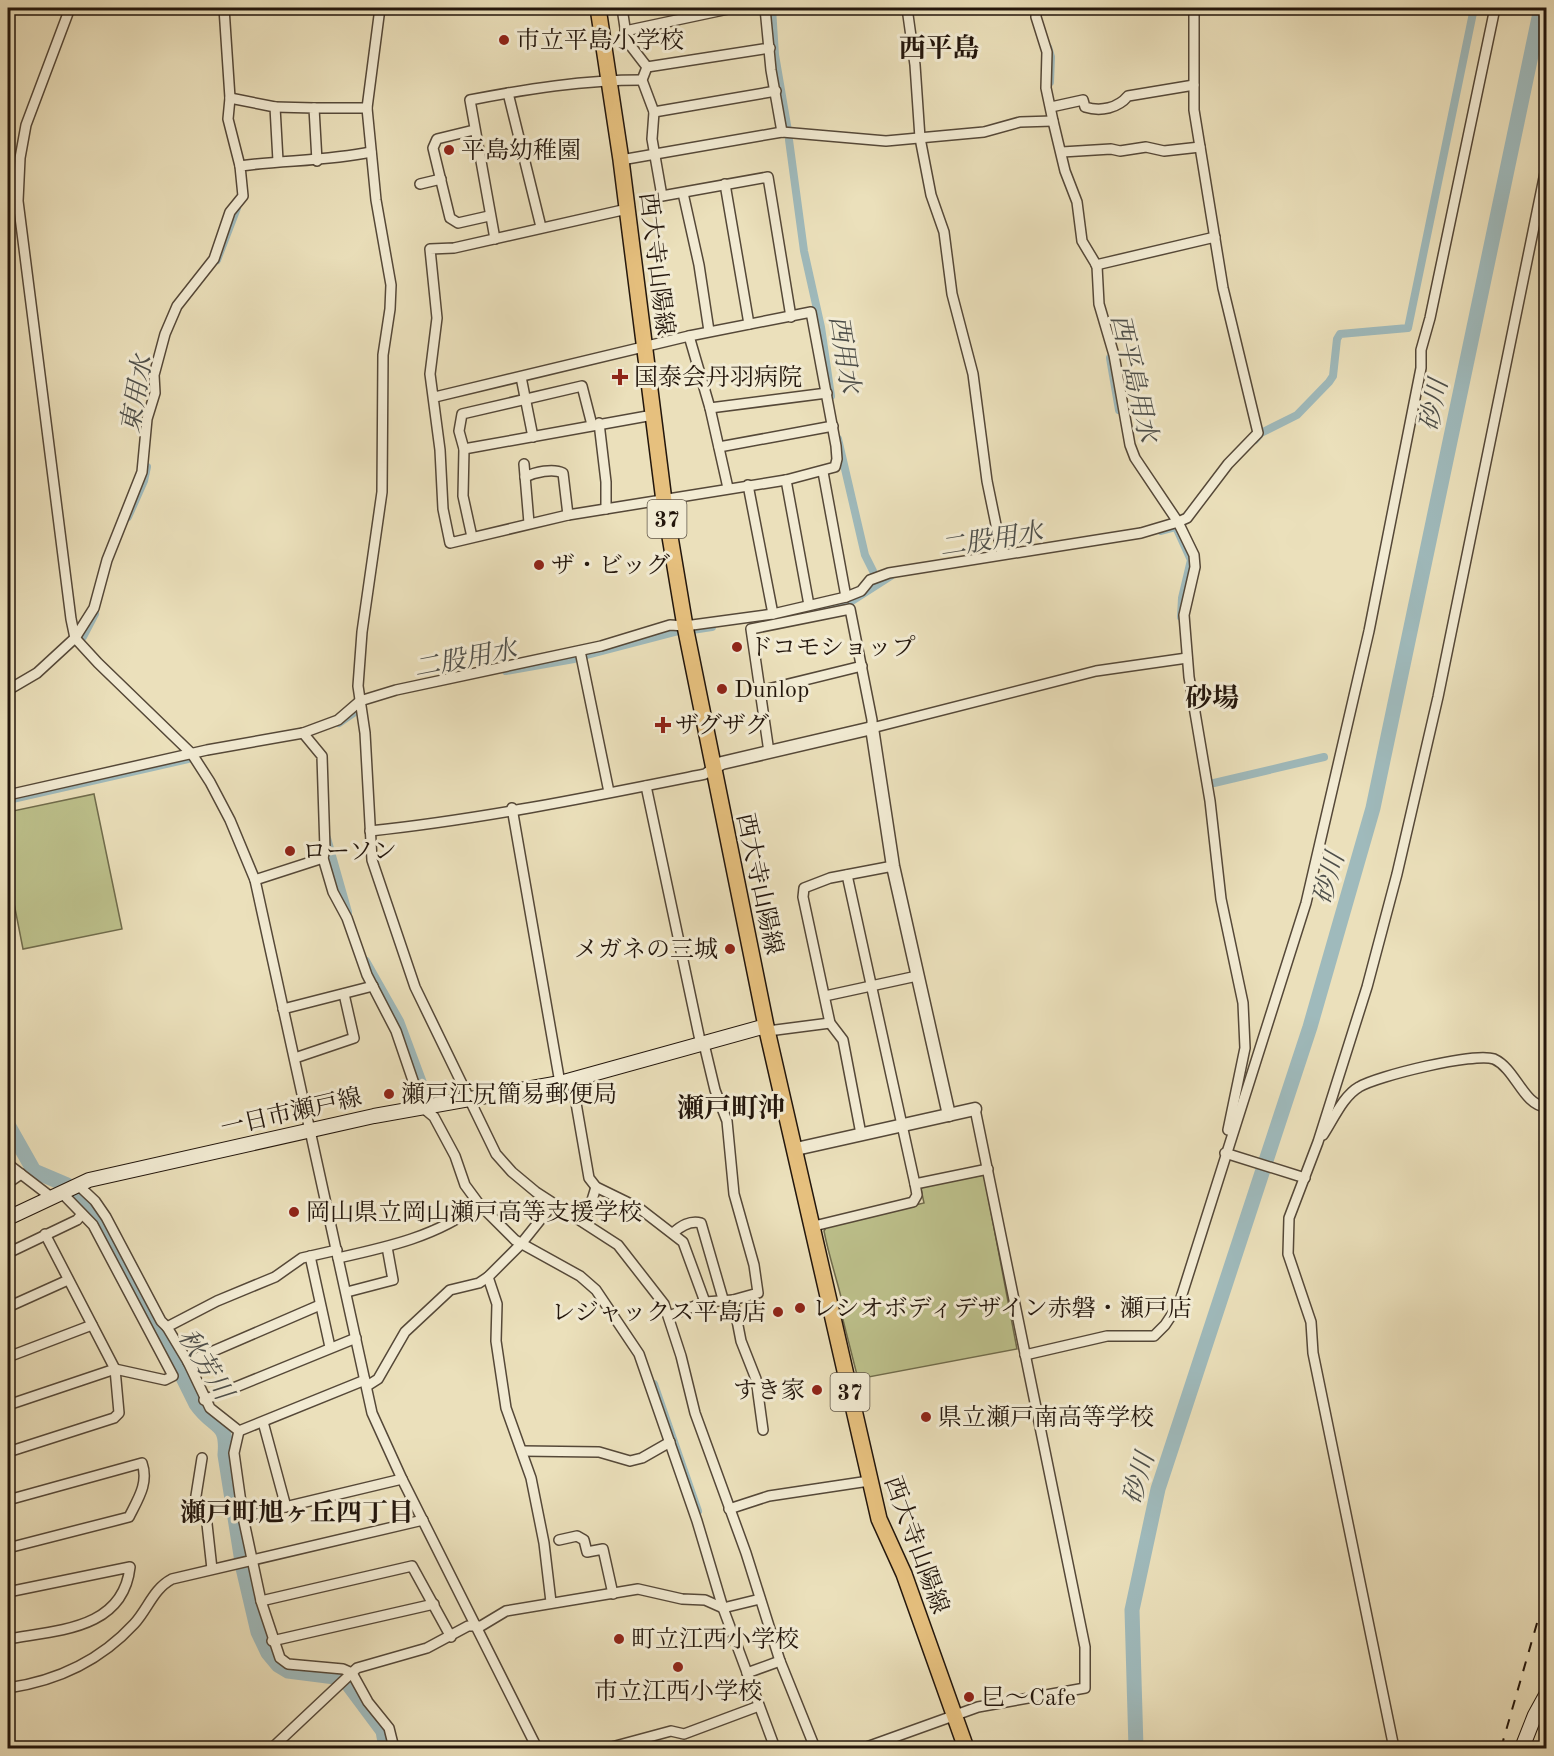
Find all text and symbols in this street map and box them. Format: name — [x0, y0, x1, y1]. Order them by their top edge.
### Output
place label: 市立平島小学校 — [516, 27, 684, 54]
marker: 市立平島小学校 — [497, 33, 511, 47]
district label: 西平島 — [899, 33, 980, 63]
place label: 平島幼稚園 — [461, 137, 581, 164]
marker: 平島幼稚園 — [442, 143, 456, 157]
street label: 西大寺山陽線 — [634, 191, 679, 337]
water label: 西平島用水 — [1106, 312, 1163, 448]
water label: 西用水 — [824, 313, 864, 398]
water label: 東用水 — [116, 350, 158, 435]
place label: 国泰会丹羽病院 — [634, 364, 802, 391]
marker: 国泰会丹羽病院 — [611, 368, 629, 386]
water label: 砂川 — [1415, 374, 1454, 434]
road number: 37 — [648, 500, 686, 538]
water label: 二股用水 — [938, 518, 1048, 562]
place label: ザ・ビッグ — [551, 553, 670, 579]
marker: ザ・ビッグ — [532, 558, 546, 572]
water label: 二股用水 — [411, 635, 522, 683]
place label: ドコモショップ — [749, 635, 916, 661]
marker: ドコモショップ — [730, 640, 744, 654]
place label: Dunlop — [734, 679, 809, 703]
marker: Dunlop — [715, 682, 729, 696]
district label: 砂場 — [1185, 684, 1239, 713]
place label: ザグザグ — [675, 713, 769, 739]
marker: ザグザグ — [656, 718, 670, 732]
street label: 西大寺山陽線 — [731, 811, 788, 957]
place label: ローソン — [302, 841, 397, 865]
marker: ローソン — [283, 844, 297, 858]
water label: 砂川 — [1308, 847, 1350, 907]
place label: メガネの三城 — [574, 937, 718, 963]
marker: メガネの三城 — [723, 942, 737, 956]
place label: 瀬戸江尻簡易郵便局 — [401, 1081, 617, 1108]
street label: 一日市瀬戸線 — [218, 1083, 364, 1142]
marker: 瀬戸江尻簡易郵便局 — [382, 1087, 396, 1101]
district label: 瀬戸町沖 — [677, 1093, 785, 1123]
place label: 岡山県立岡山瀬戸高等支援学校 — [306, 1199, 642, 1226]
marker: 岡山県立岡山瀬戸高等支援学校 — [287, 1205, 301, 1219]
place label: レシオボディデザイン赤磐・瀬戸店 — [812, 1295, 1192, 1322]
place label: レジャックス平島店 — [551, 1299, 766, 1326]
marker: レシオボディデザイン赤磐・瀬戸店 — [793, 1301, 807, 1315]
marker: レジャックス平島店 — [771, 1305, 785, 1319]
water label: 秋芳川 — [173, 1324, 239, 1408]
road number: 37 — [830, 1373, 870, 1411]
place label: すき家 — [733, 1377, 805, 1404]
marker: すき家 — [810, 1383, 824, 1397]
place label: 県立瀬戸南高等学校 — [938, 1404, 1154, 1431]
marker: 県立瀬戸南高等学校 — [919, 1410, 933, 1424]
water label: 砂川 — [1118, 1447, 1160, 1507]
street label: 西大寺山陽線 — [879, 1473, 954, 1617]
district label: 瀬戸町旭ヶ丘四丁目 — [180, 1498, 414, 1527]
place label: 町立江西小学校 — [631, 1626, 799, 1653]
marker: 町立江西小学校 — [612, 1632, 626, 1646]
marker: 市立江西小学校 — [671, 1660, 685, 1674]
place label: 市立江西小学校 — [594, 1678, 762, 1705]
place label: 巳～Cafe — [981, 1686, 1076, 1711]
marker: 巳～Cafe — [962, 1690, 976, 1704]

